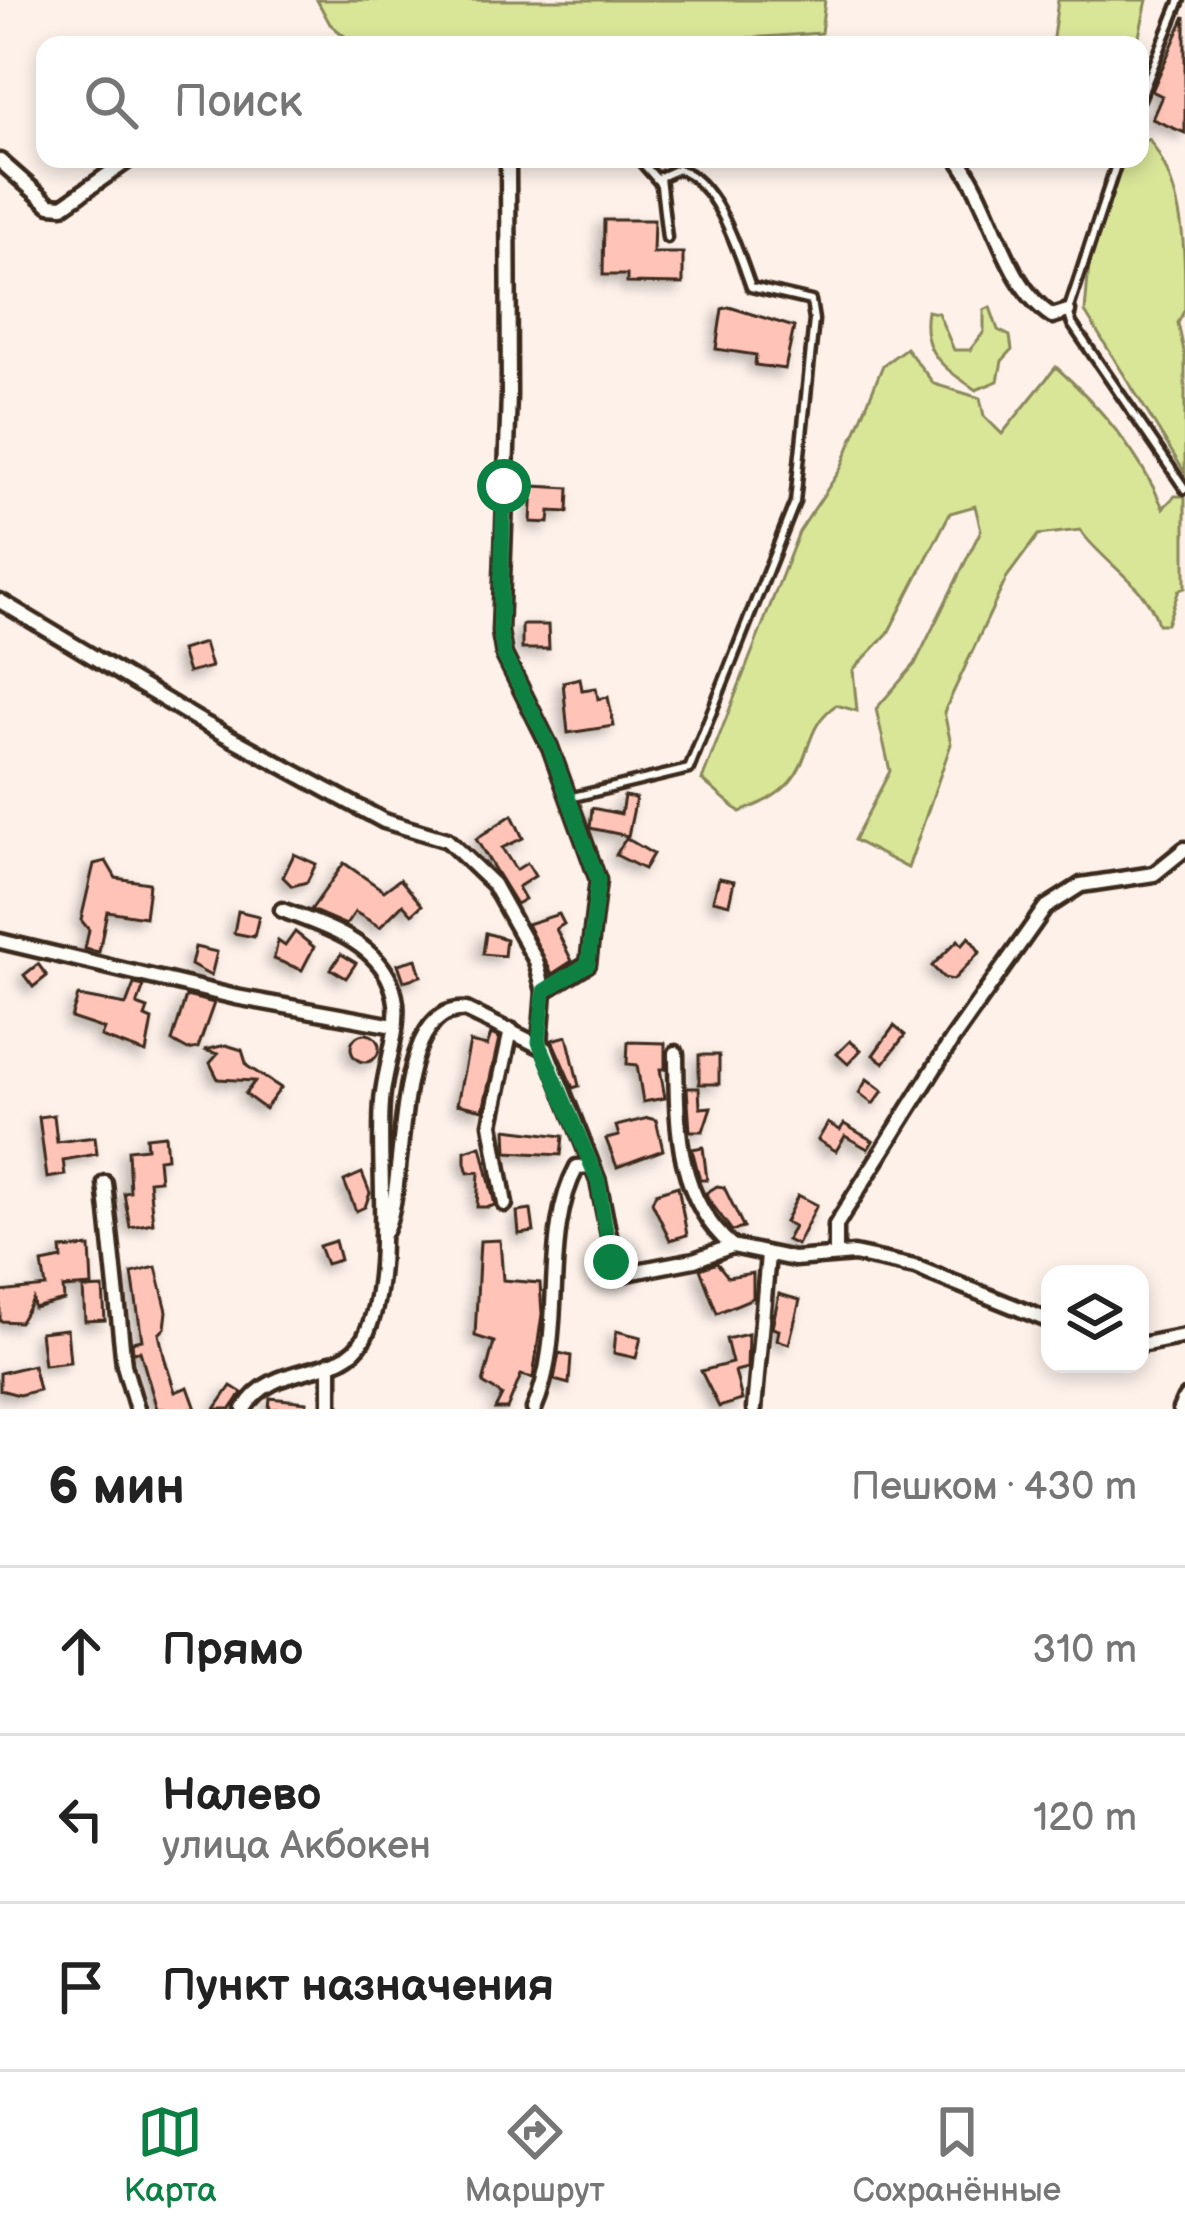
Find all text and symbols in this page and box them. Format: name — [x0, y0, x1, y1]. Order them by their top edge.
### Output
search box — [36, 36, 1149, 168]
icon: search — [78, 69, 144, 135]
text: Поиск — [174, 75, 302, 130]
route start — [477, 459, 531, 513]
route end — [584, 1235, 638, 1289]
map controls — [1041, 1265, 1149, 1373]
button: layers — [1041, 1265, 1149, 1373]
text: 6 мин — [48, 1457, 185, 1518]
text: Пешком · 430 m — [851, 1464, 1137, 1511]
icon: ahead — [48, 1618, 114, 1684]
text: Прямо — [162, 1623, 303, 1678]
text: 310 m — [1032, 1627, 1137, 1674]
text: Налево — [162, 1768, 321, 1823]
icon: left — [48, 1786, 114, 1852]
text: 120 m — [1033, 1795, 1137, 1842]
text: улица Акбокен — [162, 1823, 431, 1870]
icon: arrive — [48, 1954, 114, 2020]
text: Пункт назначения — [162, 1959, 554, 2014]
tab: Карта — [124, 2099, 217, 2211]
tab: Маршрут — [465, 2099, 605, 2211]
tab: Сохранённые — [853, 2099, 1061, 2211]

